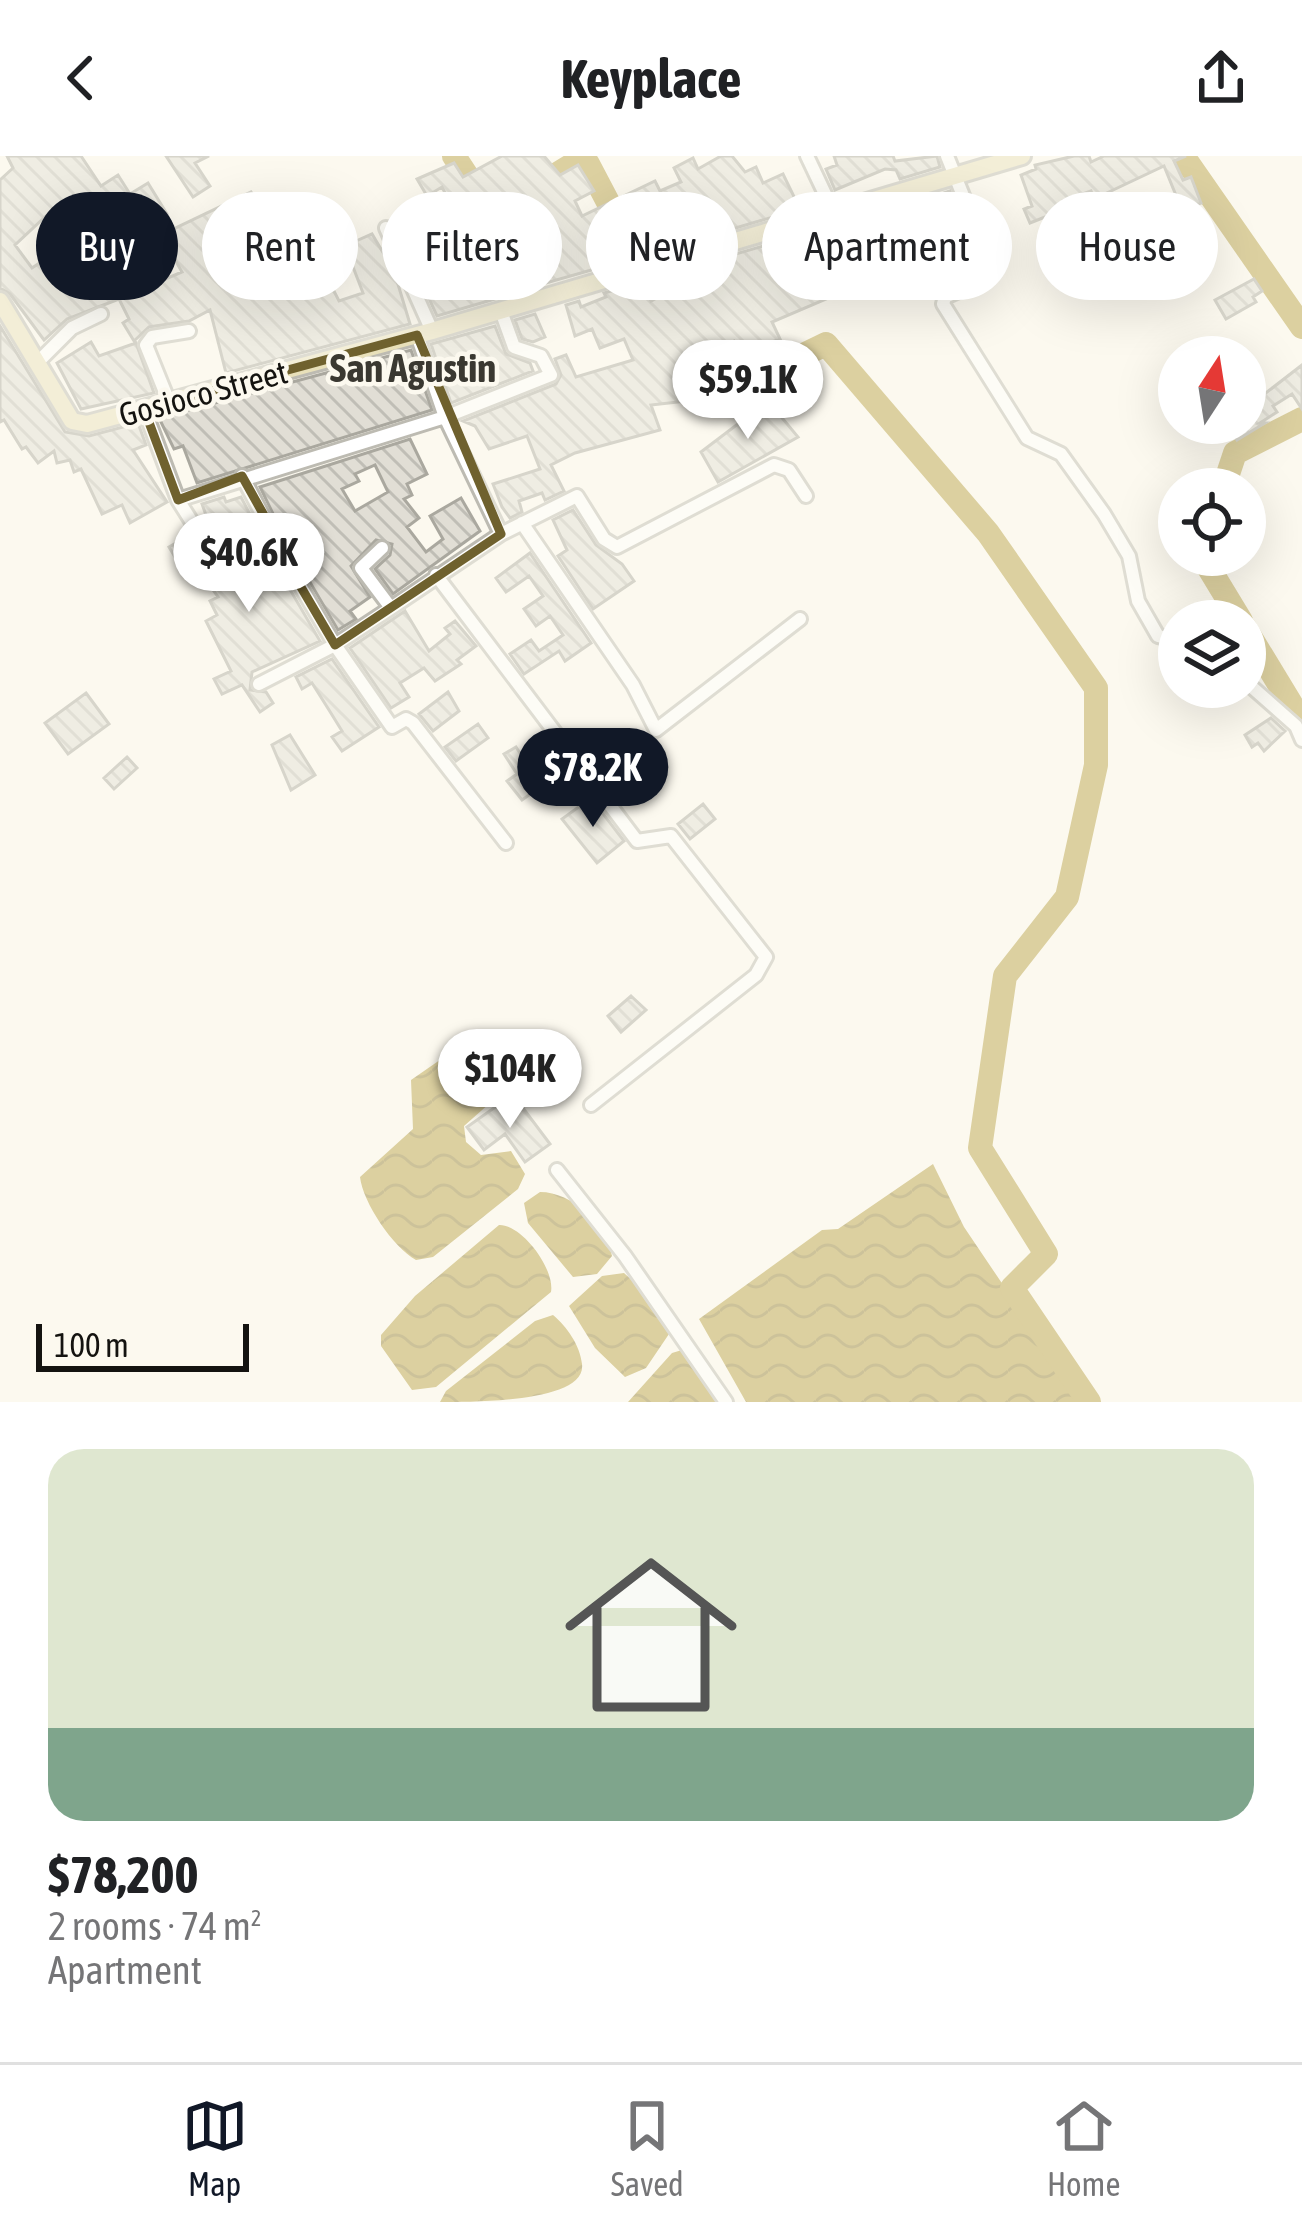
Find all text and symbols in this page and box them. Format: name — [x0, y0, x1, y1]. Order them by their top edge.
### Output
icon: back — [48, 45, 114, 111]
icon: share — [1188, 45, 1254, 111]
text: Keyplace — [560, 48, 742, 109]
chip: Buy — [36, 192, 178, 300]
chip: Rent — [202, 192, 358, 300]
chip: Filters — [382, 192, 562, 300]
chip: New — [586, 192, 738, 300]
chip: Apartment — [762, 192, 1012, 300]
chip: House — [1036, 192, 1218, 300]
north arrow — [1158, 336, 1266, 444]
map controls — [1158, 336, 1266, 708]
pin: $59.1K — [650, 340, 846, 442]
district label: San Agustin — [330, 346, 496, 390]
street label: Gosioco Street — [115, 352, 291, 434]
text: $59.1K — [699, 357, 797, 401]
button: locate — [1158, 468, 1266, 576]
pin: $40.6K — [151, 513, 347, 615]
text: $40.6K — [200, 530, 298, 574]
button: layers — [1158, 600, 1266, 708]
pin: $78.2K — [495, 728, 691, 830]
text: $78.2K — [544, 745, 642, 789]
pin: $104K — [426, 1029, 594, 1131]
text: $104K — [465, 1046, 555, 1090]
scale bar — [36, 1318, 249, 1371]
text: 100 m — [54, 1326, 129, 1364]
icon: home — [543, 1527, 759, 1743]
text: $78,200 — [48, 1845, 198, 1904]
text: 2 rooms · 74 m² — [48, 1904, 262, 1948]
text: Apartment — [48, 1948, 202, 1992]
tab: Map — [182, 2093, 248, 2203]
tab: Saved — [611, 2093, 684, 2203]
tab: Home — [1047, 2093, 1120, 2203]

